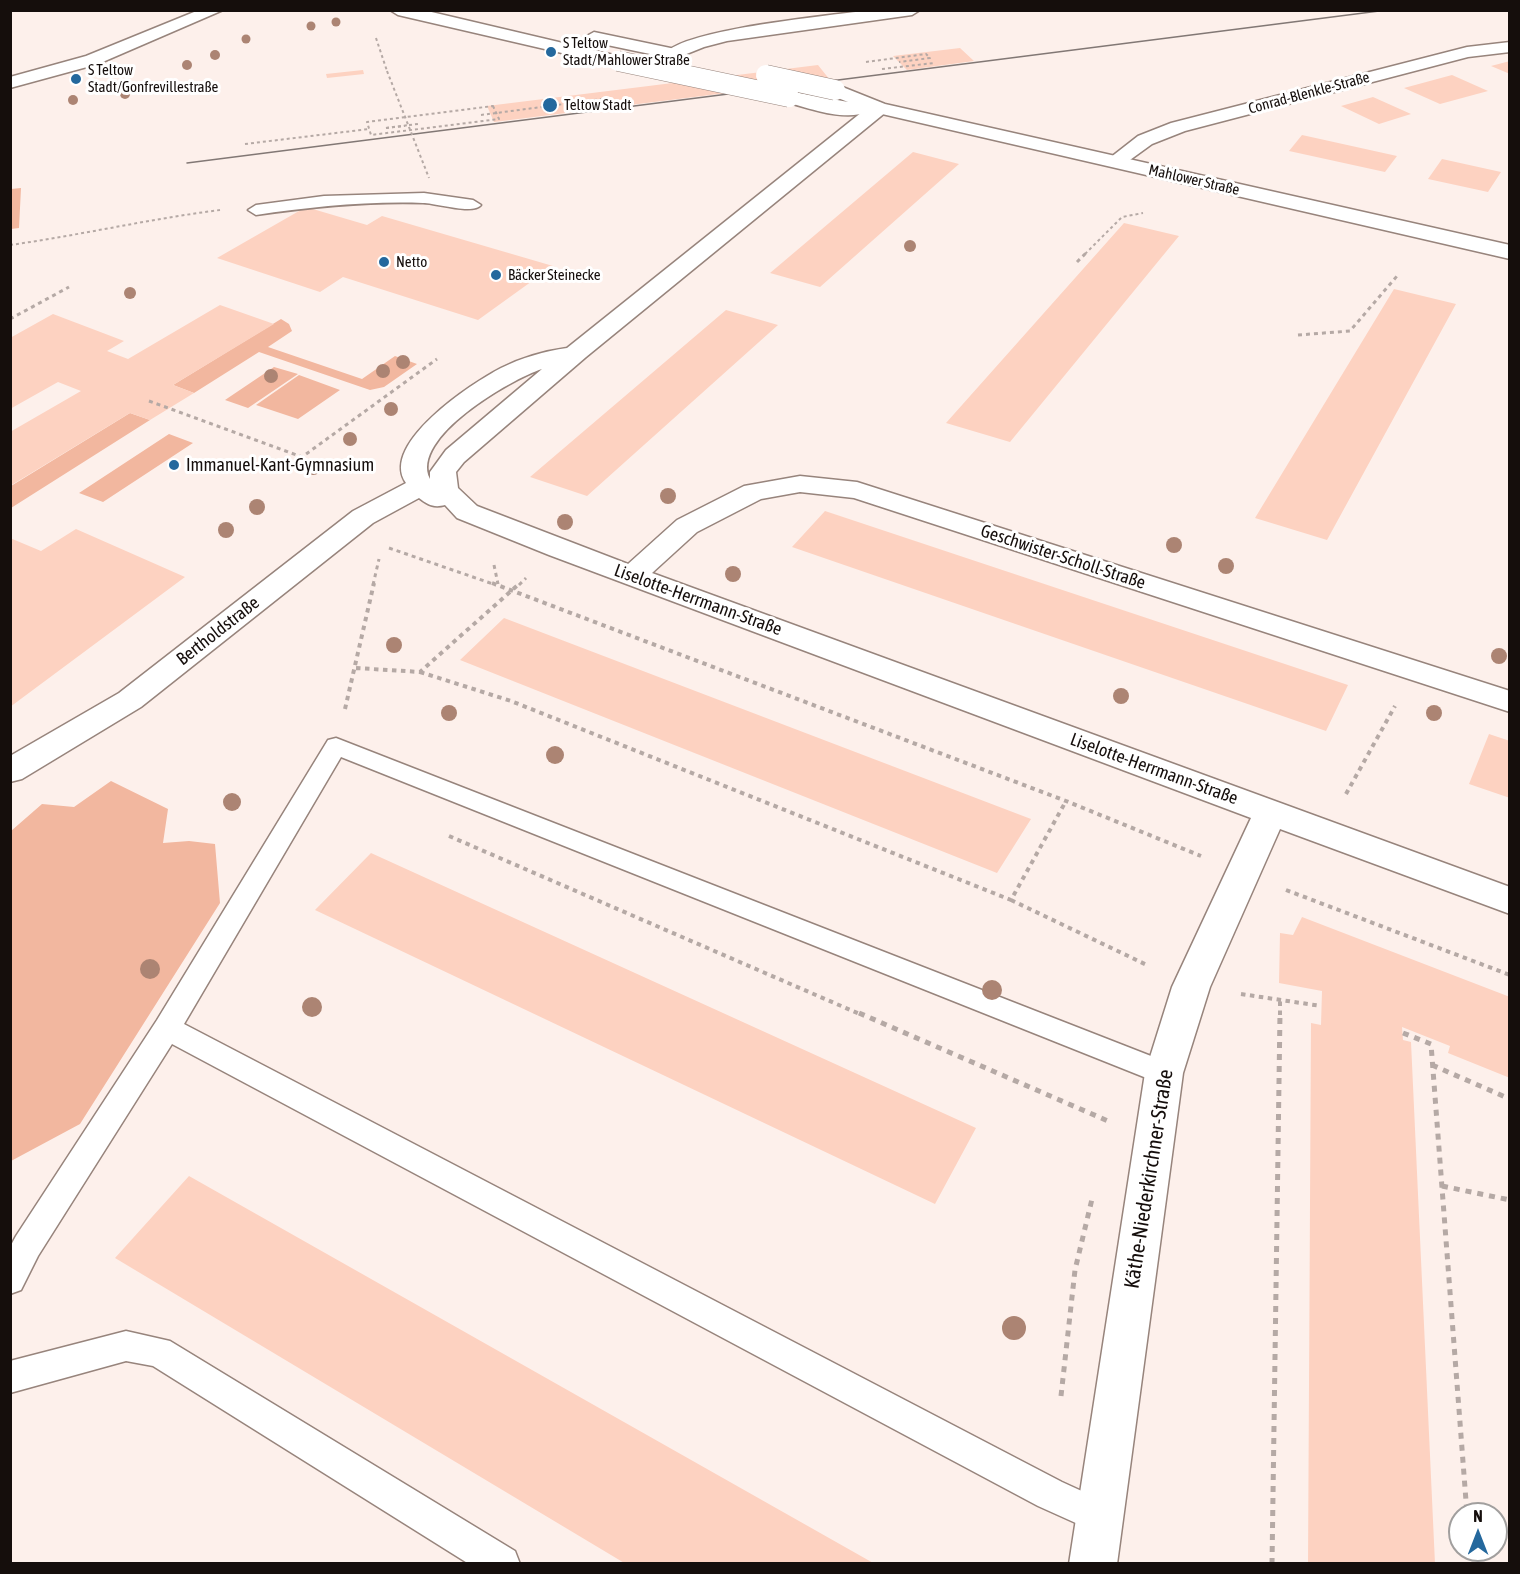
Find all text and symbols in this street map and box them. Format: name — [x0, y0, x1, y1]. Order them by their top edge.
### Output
place label: S Teltow Stadt/Mahlower Straße — [563, 34, 690, 69]
marker: S Teltow Stadt/Mahlower Straße — [544, 45, 558, 59]
place label: S Teltow Stadt/Gonfrevillestraße — [88, 61, 218, 96]
street label: Conrad-Blenkle-Straße — [1246, 68, 1372, 118]
marker: S Teltow Stadt/Gonfrevillestraße — [69, 72, 83, 86]
marker: Teltow Stadt — [541, 96, 559, 114]
place label: Teltow Stadt — [564, 96, 632, 114]
street label: Mahlower Straße — [1147, 161, 1241, 199]
place label: Netto — [396, 253, 427, 271]
marker: Netto — [377, 255, 391, 269]
place label: Bäcker Steinecke — [508, 266, 601, 284]
marker: Bäcker Steinecke — [489, 268, 503, 282]
place label: Immanuel-Kant-Gymnasium — [186, 454, 374, 476]
marker: Immanuel-Kant-Gymnasium — [167, 458, 181, 472]
street label: Geschwister-Scholl-Straße — [978, 520, 1148, 594]
street label: Liselotte-Herrmann-Straße — [611, 560, 785, 640]
street label: Bertholdstraße — [172, 592, 264, 670]
street label: Liselotte-Herrmann-Straße — [1067, 729, 1241, 809]
street label: Käthe-Niederkirchner-Straße — [1119, 1068, 1179, 1290]
north arrow — [1448, 1502, 1508, 1562]
text: N — [1473, 1507, 1483, 1525]

